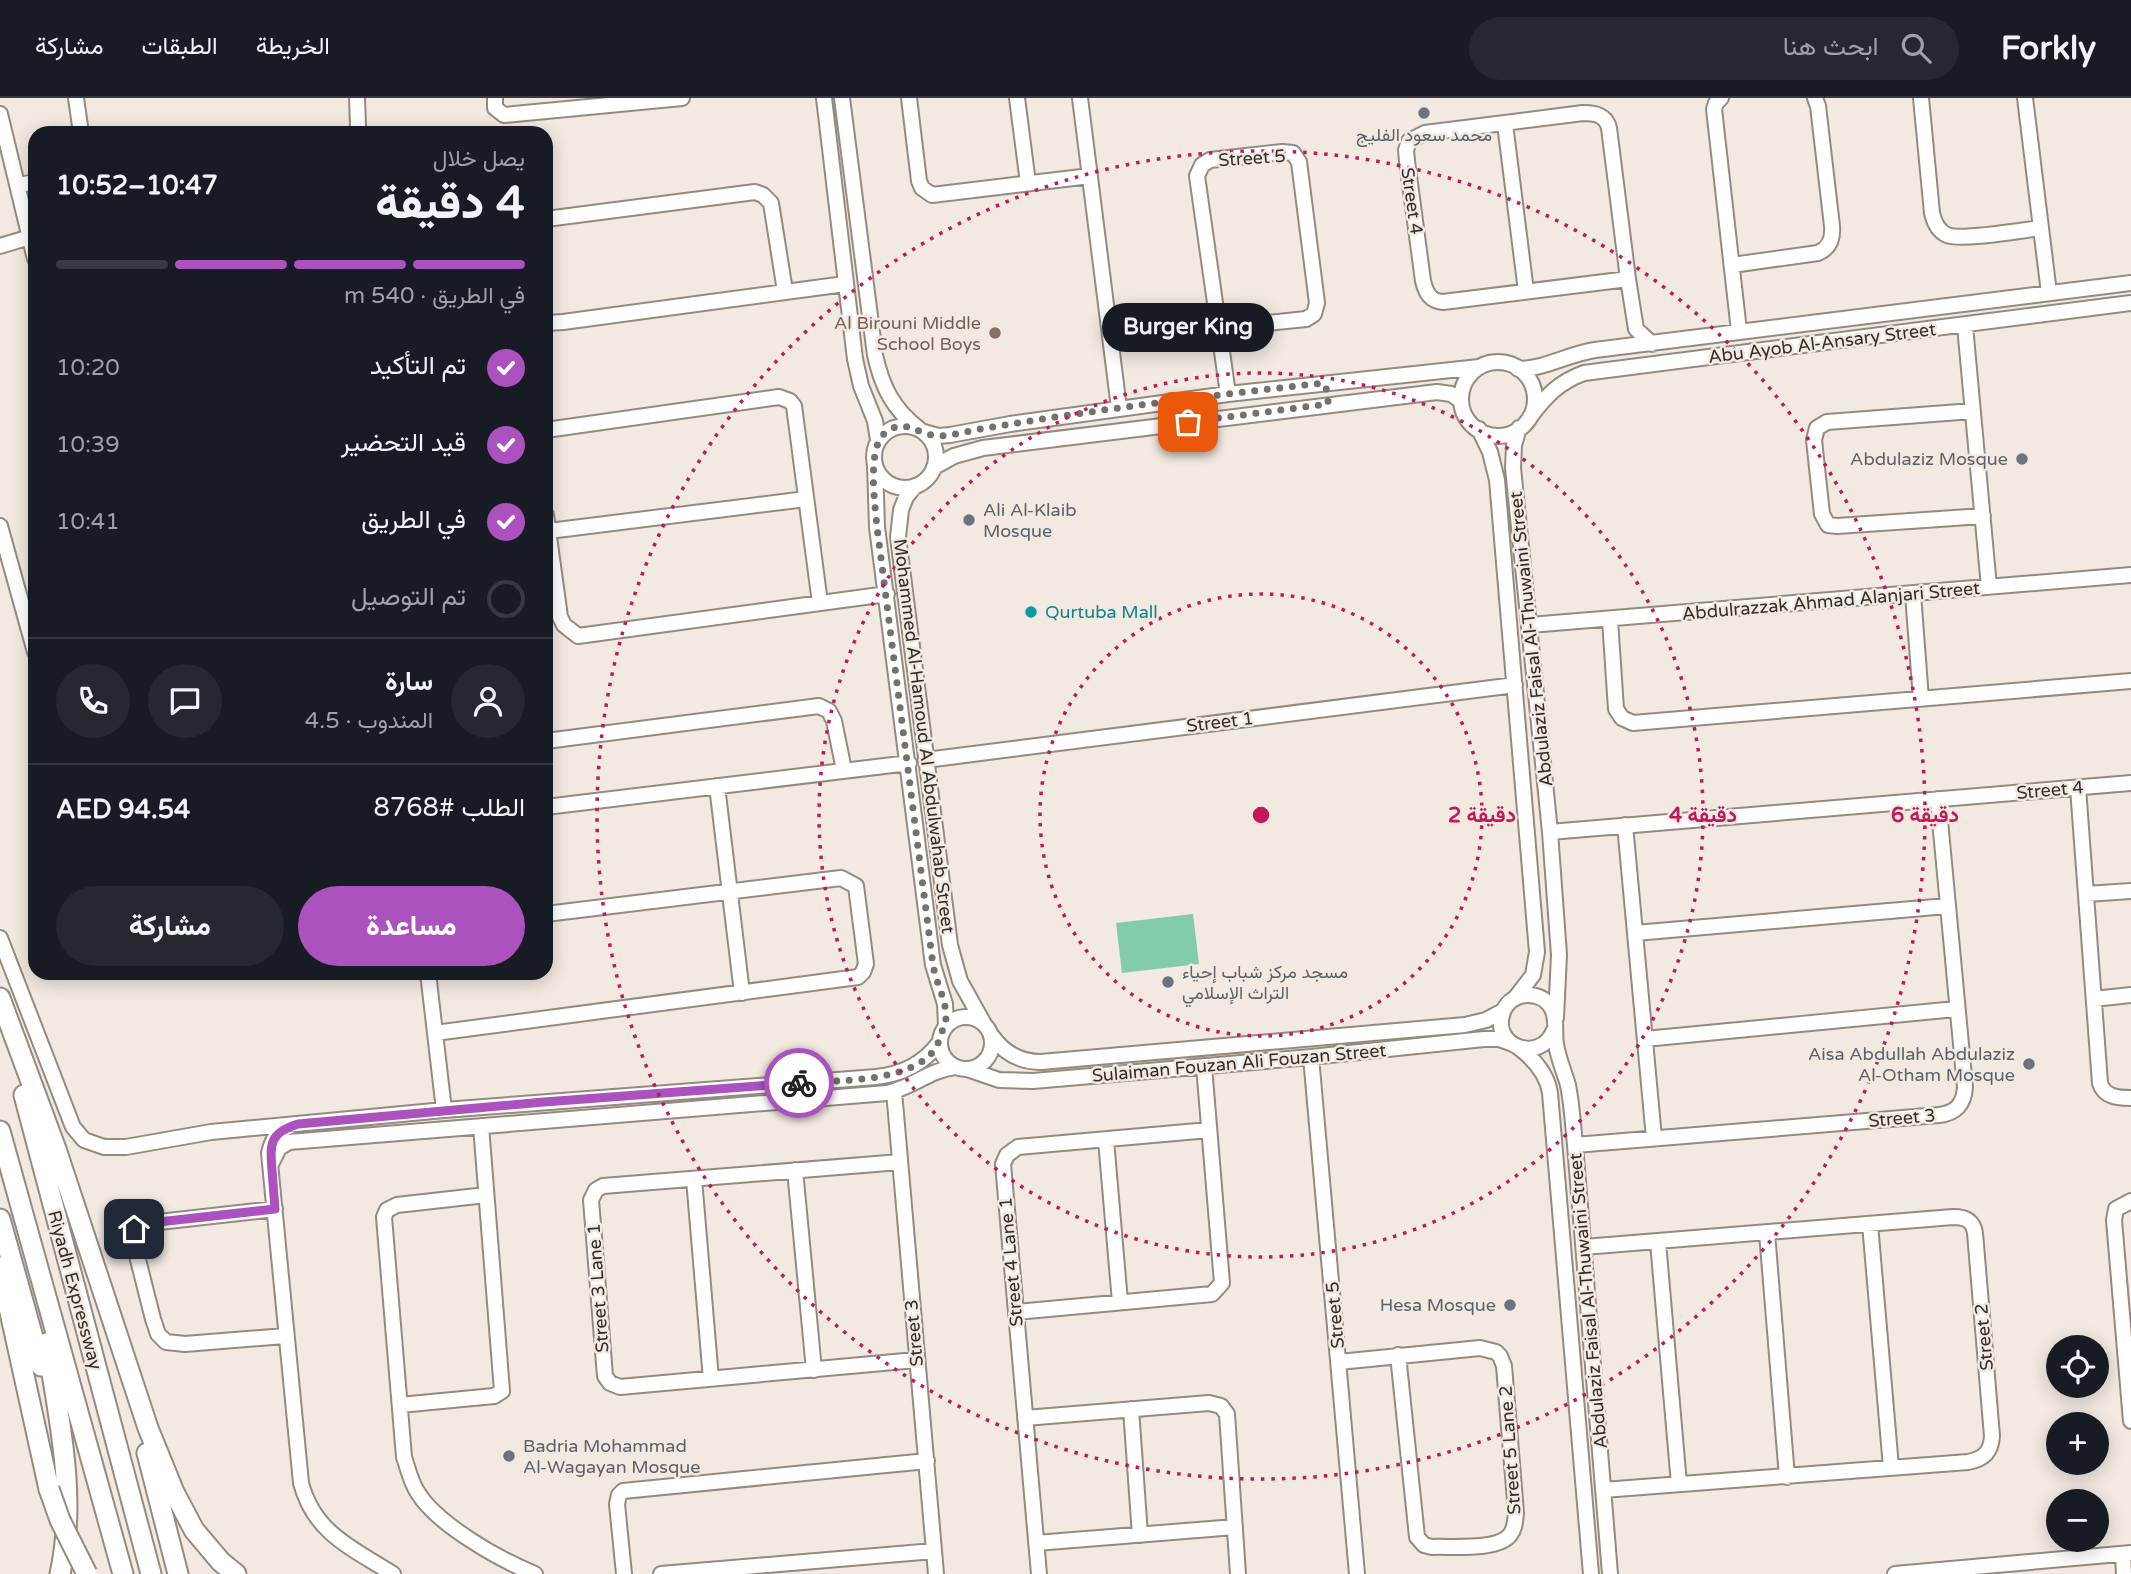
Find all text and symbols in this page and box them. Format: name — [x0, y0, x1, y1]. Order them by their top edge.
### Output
search box — [1469, 17, 1959, 80]
icon: search — [1897, 29, 1935, 67]
text: Forkly — [2001, 29, 2096, 68]
text: ابحث هنا — [1783, 31, 1879, 62]
text: مشاركة — [35, 32, 103, 61]
text: الطبقات — [141, 32, 218, 61]
text: الخريطة — [256, 32, 330, 61]
marker: محمد سعود الفليج — [1416, 105, 1432, 121]
place label: محمد سعود الفليج — [1356, 124, 1492, 147]
text: يصل خلال — [433, 145, 525, 173]
street label: Street 5 — [1218, 145, 1286, 171]
street label: Street 4 — [1396, 166, 1428, 236]
text: 10:47–10:52 — [56, 170, 218, 201]
text: 4 دقيقة — [375, 176, 525, 231]
text: في الطريق · 540 m — [344, 282, 525, 310]
callout: Burger King — [1102, 303, 1274, 352]
place label: Al Birouni Middle School Boys — [834, 312, 981, 355]
text: Burger King — [1123, 313, 1253, 341]
street label: Abu Ayob Al-Ansary Street — [1707, 318, 1937, 368]
marker: Al Birouni Middle School Boys — [987, 325, 1003, 341]
icon: check — [487, 349, 525, 387]
text: تم التأكيد — [370, 350, 466, 381]
text: 10:20 — [56, 354, 120, 382]
pin — [1158, 392, 1218, 452]
icon: bag — [1169, 403, 1207, 441]
icon: check — [487, 426, 525, 464]
text: قيد التحضير — [341, 427, 466, 458]
text: 10:39 — [56, 431, 120, 459]
place label: Abdulaziz Mosque — [1850, 448, 2008, 470]
marker: Abdulaziz Mosque — [2014, 451, 2030, 467]
street label: Abdulaziz Faisal Al-Thuwaini Street — [1505, 490, 1557, 788]
place label: Ali Al-Klaib Mosque — [983, 499, 1077, 542]
icon: check — [487, 503, 525, 541]
text: في الطريق — [361, 504, 466, 535]
text: 10:41 — [56, 508, 120, 536]
marker: Ali Al-Klaib Mosque — [961, 512, 977, 528]
street label: Mohammed Al-Hamoud Al Abdulwahab Street — [889, 537, 959, 935]
street label: Abdulrazzak Ahmad Alanjari Street — [1681, 577, 1981, 625]
text: تم التوصيل — [351, 581, 466, 612]
place label: Qurtuba Mall — [1045, 601, 1158, 623]
marker: Qurtuba Mall — [1023, 604, 1039, 620]
button: phone — [56, 664, 130, 738]
button: chat — [148, 664, 222, 738]
button: person — [451, 664, 525, 738]
text: سارة — [385, 666, 433, 697]
text: المندوب · 4.5 — [305, 707, 433, 735]
street label: Street 1 — [1185, 707, 1255, 737]
street label: Street 4 — [2015, 776, 2085, 804]
text: الطلب #8768 — [374, 792, 525, 823]
text: AED 94.54 — [56, 794, 190, 825]
centre of rings — [1249, 803, 1273, 827]
text: 2 دقيقة — [1448, 803, 1516, 828]
text: 4 دقيقة — [1669, 803, 1737, 828]
text: 6 دقيقة — [1891, 803, 1959, 828]
button: مشاركة — [56, 886, 284, 966]
button: مساعدة — [298, 886, 525, 966]
place label: مسجد مركز شباب إحياء التراث الإسلامي — [1182, 961, 1348, 1008]
marker: مسجد مركز شباب إحياء التراث الإسلامي — [1160, 974, 1176, 990]
street label: Sulaiman Fouzan Ali Fouzan Street — [1091, 1039, 1387, 1087]
place label: Aisa Abdullah Abdulaziz Al-Otham Mosque — [1808, 1043, 2015, 1086]
courier — [764, 1048, 834, 1118]
marker: Aisa Abdullah Abdulaziz Al-Otham Mosque — [2021, 1056, 2037, 1072]
icon: bike — [780, 1064, 818, 1102]
street label: Street 3 — [1867, 1104, 1937, 1132]
street label: Abdulaziz Faisal Al-Thuwaini Street — [1564, 1152, 1612, 1450]
street label: Street 4 Lane 1 — [994, 1196, 1028, 1328]
pin — [104, 1199, 164, 1259]
street label: Riyadh Expressway — [43, 1208, 107, 1373]
icon: home — [115, 1210, 153, 1248]
street label: Street 3 Lane 1 — [583, 1223, 613, 1353]
street label: Street 5 — [1321, 1280, 1349, 1350]
place label: Hesa Mosque — [1380, 1294, 1496, 1316]
marker: Hesa Mosque — [1502, 1297, 1518, 1313]
street label: Street 3 — [900, 1298, 928, 1368]
street label: Street 2 — [1970, 1302, 1998, 1372]
map controls — [2046, 1335, 2109, 1552]
button: locate — [2046, 1335, 2109, 1398]
street label: Street 5 Lane 2 — [1495, 1385, 1525, 1515]
button: + — [2046, 1412, 2109, 1475]
place label: Badria Mohammad Al-Wagayan Mosque — [523, 1435, 701, 1478]
marker: Badria Mohammad Al-Wagayan Mosque — [501, 1448, 517, 1464]
button: − — [2046, 1489, 2109, 1552]

